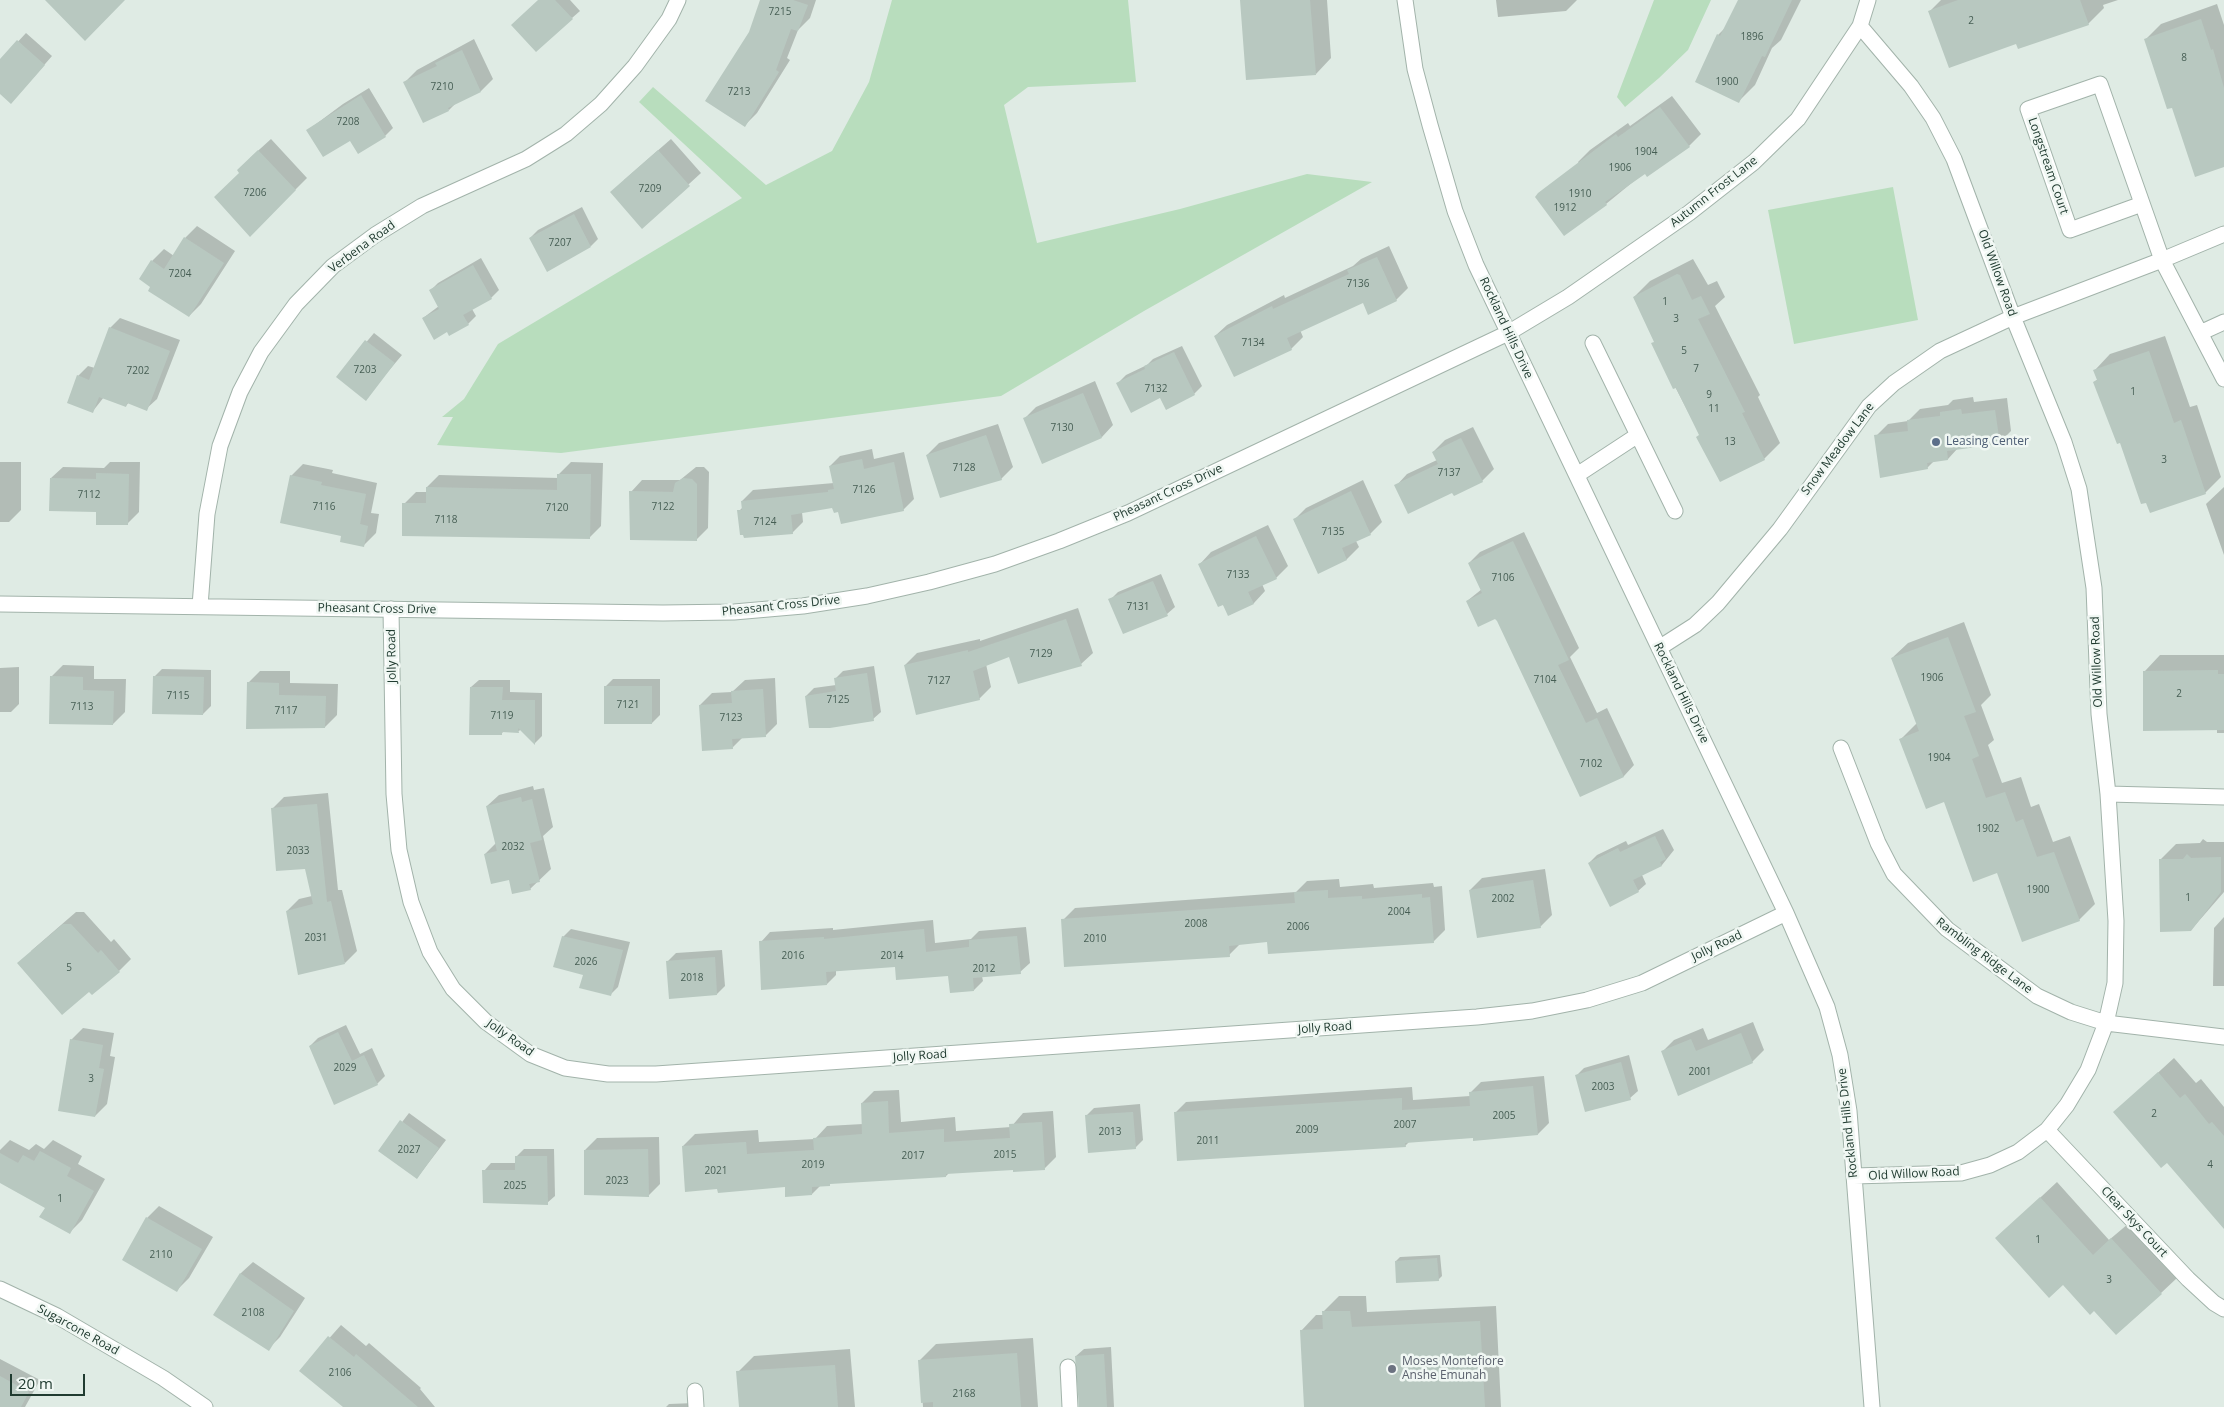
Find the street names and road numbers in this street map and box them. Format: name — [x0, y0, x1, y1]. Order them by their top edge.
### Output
street label: Longstream Court — [2025, 116, 2071, 216]
street label: Autumn Frost Lane — [1668, 154, 1760, 230]
street label: Verbena Road — [326, 218, 398, 276]
street label: Old Willow Road — [1975, 228, 2019, 318]
street label: Rockland Hills Drive — [1476, 275, 1536, 381]
street label: Snow Meadow Lane — [1799, 400, 1877, 498]
street label: Pheasant Cross Drive — [1111, 461, 1225, 525]
street label: Pheasant Cross Drive — [721, 593, 841, 619]
street label: Pheasant Cross Drive — [318, 601, 436, 617]
street label: Old Willow Road — [2088, 616, 2106, 708]
street label: Jolly Road — [384, 629, 400, 683]
street label: Rockland Hills Drive — [1650, 640, 1712, 746]
street label: Rambling Ridge Lane — [1933, 915, 2035, 997]
street label: Jolly Road — [1689, 928, 1745, 964]
street label: Jolly Road — [484, 1017, 536, 1059]
street label: Jolly Road — [1297, 1019, 1353, 1037]
street label: Jolly Road — [892, 1047, 948, 1065]
street label: Rockland Hills Drive — [1835, 1067, 1861, 1179]
street label: Old Willow Road — [1868, 1164, 1960, 1184]
street label: Clear Skys Court — [2098, 1184, 2170, 1260]
street label: Sugarcone Road — [35, 1302, 121, 1358]

